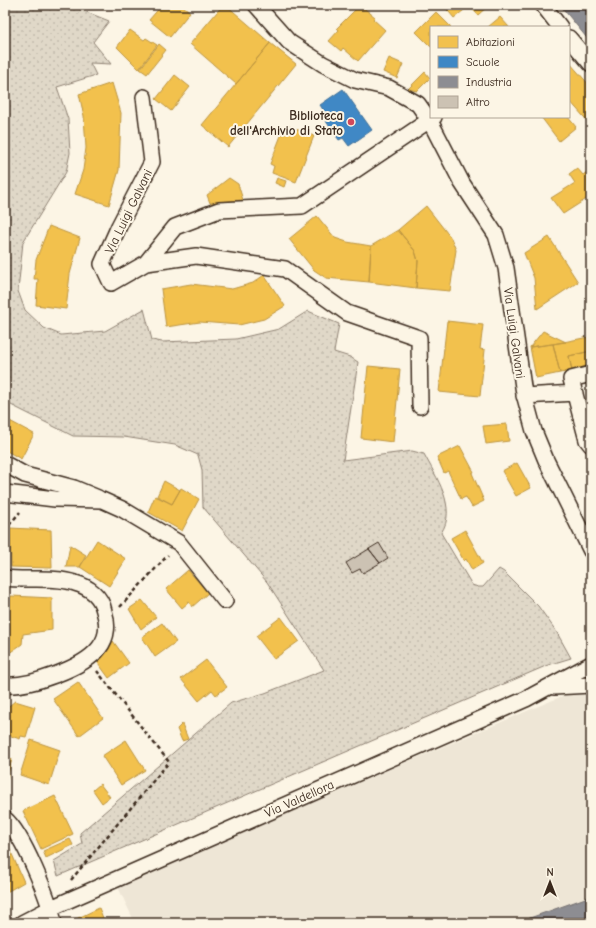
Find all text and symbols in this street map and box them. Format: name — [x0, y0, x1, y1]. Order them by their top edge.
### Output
legend — [430, 26, 570, 118]
text: Abitazioni — [466, 35, 515, 49]
text: Scuole — [466, 55, 500, 69]
text: Industria — [466, 75, 512, 89]
text: Altro — [466, 95, 490, 109]
place label: Biblioteca dell'Archivio di Stato — [230, 108, 343, 138]
marker: Biblioteca dell'Archivio di Stato — [346, 117, 356, 127]
street label: Via Luigi Galvani — [102, 167, 155, 256]
street label: Via Luigi Galvani — [501, 286, 528, 380]
street label: Via Valdellora — [262, 776, 336, 820]
north arrow — [530, 862, 570, 902]
text: N — [546, 866, 554, 879]

